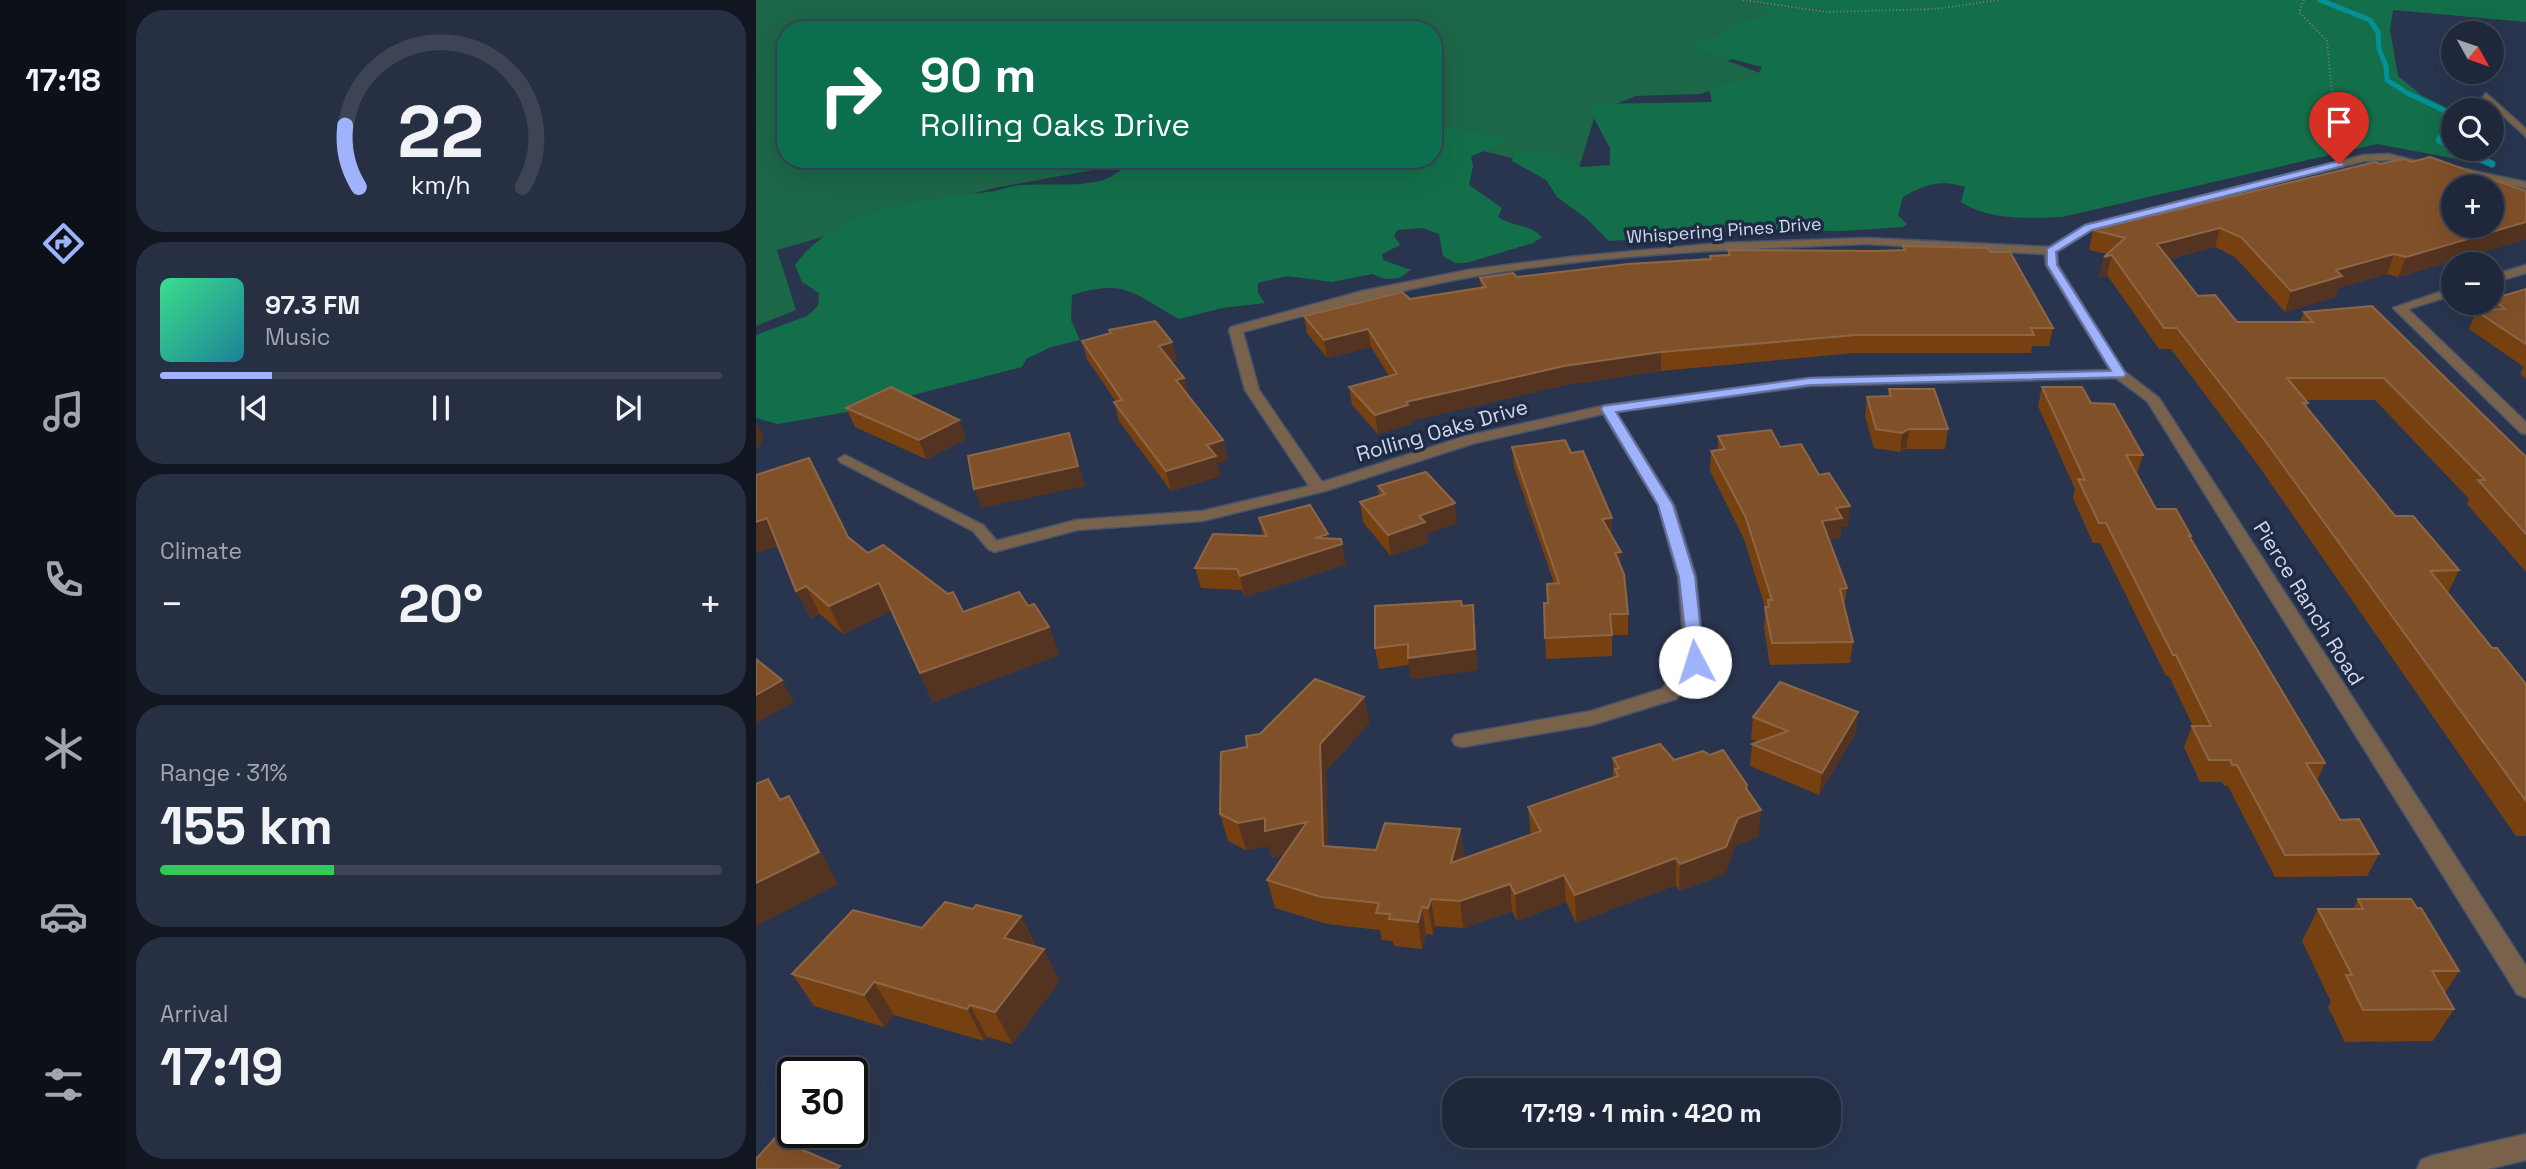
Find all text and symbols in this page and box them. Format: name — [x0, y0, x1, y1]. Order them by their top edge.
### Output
north arrow — [2441, 21, 2504, 84]
map controls — [2441, 21, 2504, 315]
text: 90 m — [920, 44, 1036, 106]
icon: right — [805, 49, 896, 140]
text: 17:18 — [25, 60, 101, 100]
text: 22 — [398, 85, 484, 178]
pin — [2309, 92, 2369, 164]
button: search — [2441, 98, 2504, 161]
icon: arrive — [2320, 103, 2358, 141]
text: Rolling Oaks Drive — [920, 105, 1190, 145]
text: km/h — [411, 169, 471, 201]
button: + — [2441, 175, 2504, 238]
street label: Whispering Pines Drive — [1626, 212, 1822, 248]
icon: directions — [39, 219, 88, 268]
button: − — [2441, 252, 2504, 315]
text: 97.3 FM — [265, 288, 360, 322]
text: Music — [265, 322, 330, 352]
icon: music — [39, 387, 88, 436]
icon: previous — [235, 389, 273, 427]
icon: pause — [422, 389, 460, 427]
icon: next — [609, 389, 647, 427]
street label: Rolling Oaks Drive — [1353, 393, 1531, 467]
street label: Pierce Ranch Road — [2248, 516, 2370, 690]
text: Climate — [160, 536, 242, 566]
icon: phone — [39, 555, 88, 604]
text: 20° — [398, 571, 484, 637]
text: − — [160, 580, 184, 628]
text: + — [698, 580, 722, 628]
position arrow — [1658, 625, 1732, 699]
icon: climate — [39, 724, 88, 773]
text: Range · 31% — [160, 758, 287, 788]
text: 155 km — [160, 793, 333, 859]
icon: car — [39, 892, 88, 941]
text: Arrival — [160, 999, 228, 1029]
text: 17:19 — [160, 1034, 283, 1100]
speed limit sign: 30 — [777, 1057, 868, 1148]
icon: filters — [39, 1060, 88, 1109]
text: 17:19 · 1 min · 420 m — [1521, 1096, 1762, 1130]

